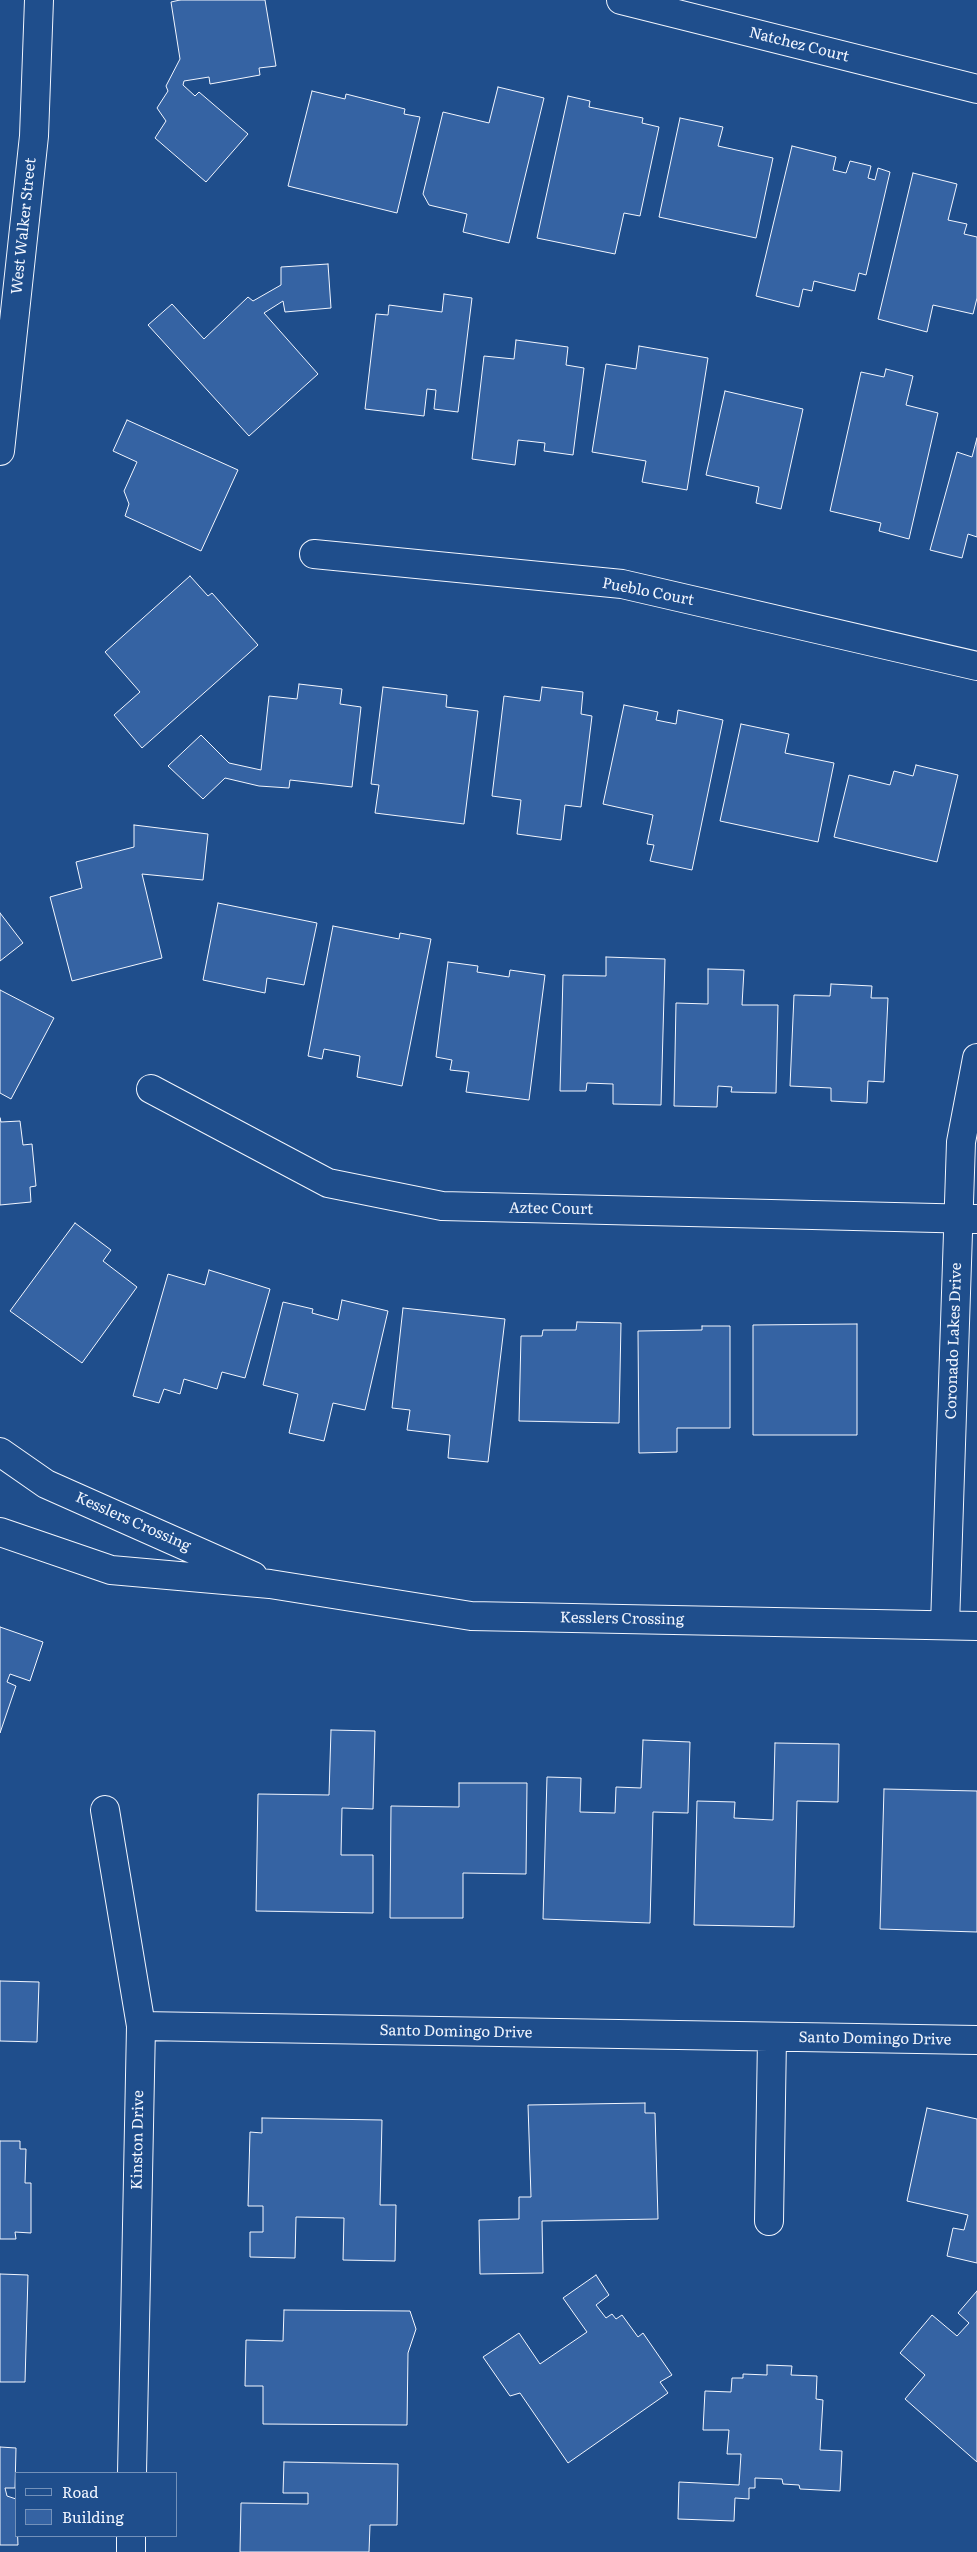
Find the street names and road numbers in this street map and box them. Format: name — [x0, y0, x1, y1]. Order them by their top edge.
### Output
street label: Natchez Court — [747, 24, 851, 66]
street label: West Walker Street — [8, 157, 40, 295]
street label: Pueblo Court — [600, 574, 696, 610]
street label: Aztec Court — [509, 1199, 593, 1219]
street label: Coronado Lakes Drive — [942, 1262, 966, 1420]
street label: Kesslers Crossing — [73, 1488, 193, 1556]
street label: Kesslers Crossing — [560, 1609, 684, 1629]
street label: Santo Domingo Drive — [379, 2022, 533, 2042]
street label: Santo Domingo Drive — [798, 2029, 952, 2049]
street label: Kinston Drive — [128, 2090, 148, 2190]

